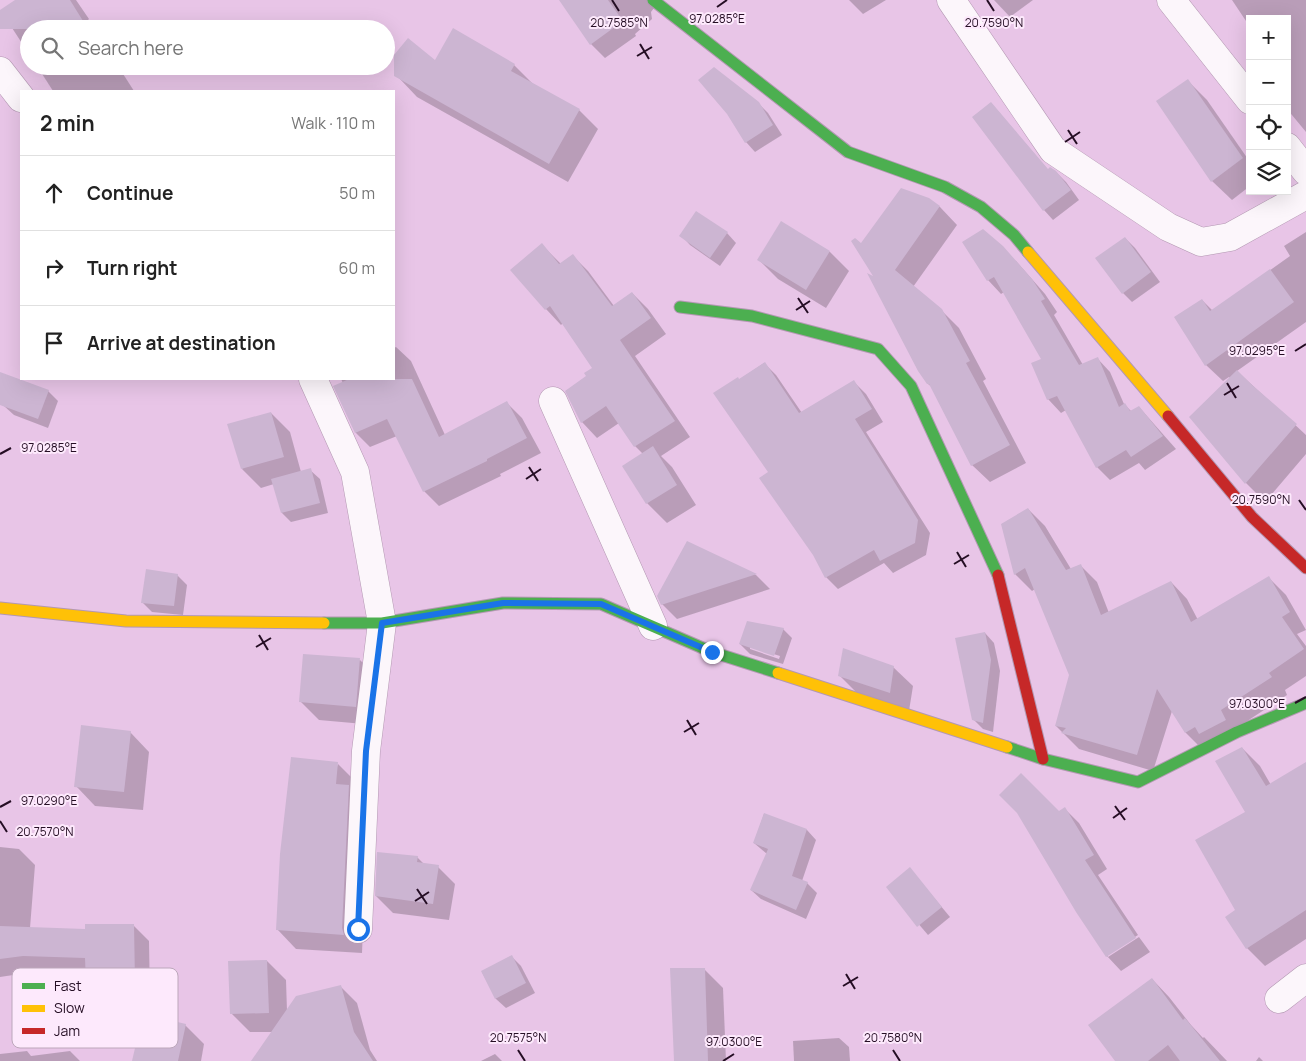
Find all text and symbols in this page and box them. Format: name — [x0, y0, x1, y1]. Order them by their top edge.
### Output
text: 97.0285°E — [689, 10, 745, 27]
text: 20.7585°N — [590, 14, 648, 31]
text: 20.7590°N — [965, 14, 1023, 31]
map controls — [1246, 15, 1291, 195]
button: + — [1246, 15, 1291, 60]
search box — [20, 20, 395, 75]
icon: search — [38, 34, 66, 62]
text: Search here — [78, 35, 184, 61]
button: − — [1246, 60, 1291, 105]
button: locate — [1246, 105, 1291, 150]
text: 2 min — [40, 109, 95, 137]
text: Walk · 110 m — [291, 112, 375, 134]
button: layers — [1246, 150, 1291, 195]
icon: ahead — [40, 179, 68, 207]
text: Continue — [87, 180, 173, 206]
text: 50 m — [339, 182, 375, 204]
icon: right — [40, 254, 68, 282]
text: Turn right — [87, 255, 177, 281]
text: 60 m — [339, 257, 375, 279]
icon: arrive — [40, 329, 68, 357]
text: Arrive at destination — [87, 330, 276, 356]
text: 97.0295°E — [1229, 342, 1285, 359]
text: 97.0285°E — [21, 439, 77, 456]
text: 20.7590°N — [1232, 491, 1290, 508]
route end — [701, 641, 724, 664]
text: 97.0300°E — [1229, 695, 1285, 712]
text: 97.0290°E — [21, 792, 78, 809]
text: 20.7570°N — [16, 823, 74, 840]
route start — [347, 918, 370, 941]
legend — [12, 968, 178, 1048]
text: Fast — [54, 976, 82, 995]
text: Slow — [54, 998, 85, 1017]
text: Jam — [54, 1021, 80, 1040]
text: 20.7575°N — [490, 1029, 546, 1046]
text: 20.7580°N — [864, 1029, 922, 1046]
text: 97.0300°E — [706, 1033, 762, 1050]

